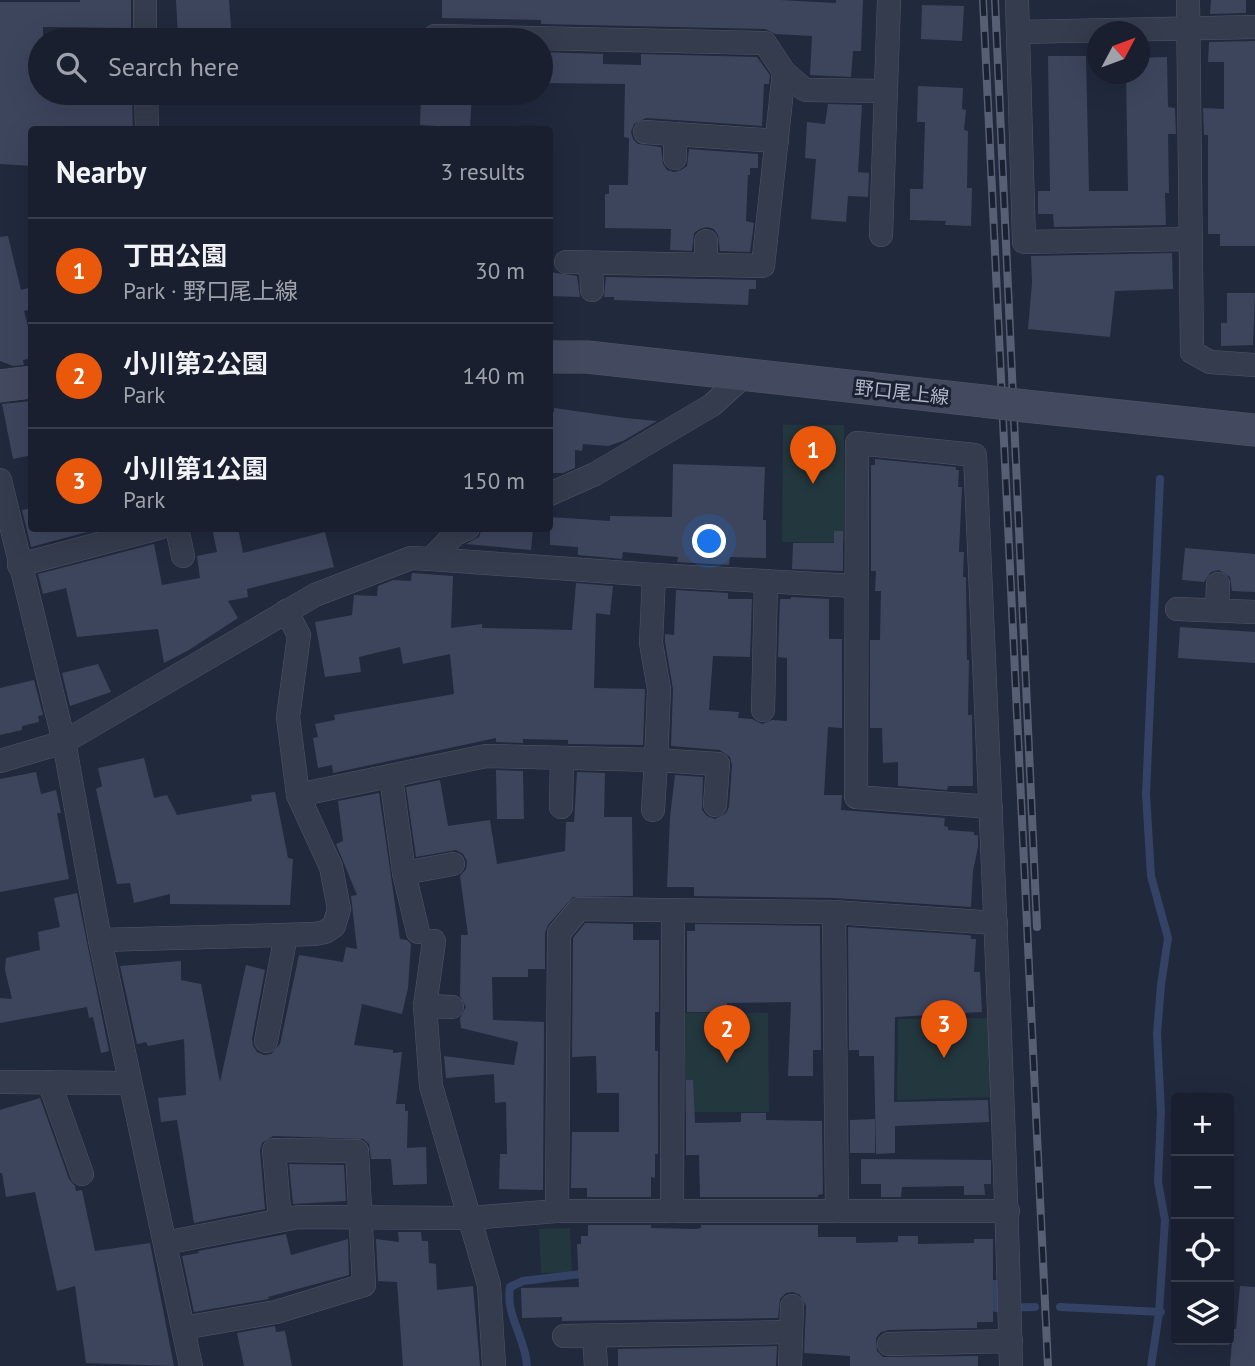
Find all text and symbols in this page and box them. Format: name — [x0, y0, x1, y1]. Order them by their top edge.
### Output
north arrow — [1087, 21, 1150, 84]
search box — [28, 28, 553, 105]
icon: search — [52, 48, 90, 86]
text: Search here — [108, 50, 239, 83]
text: Nearby — [56, 152, 146, 191]
text: 3 results — [441, 157, 525, 186]
text: 丁田公園 — [123, 239, 227, 272]
text: 1 — [72, 256, 86, 285]
text: 30 m — [475, 256, 525, 285]
text: Park · 野口尾上線 — [123, 276, 298, 305]
text: 小川第2公園 — [123, 347, 268, 380]
text: 2 — [72, 361, 86, 390]
text: 140 m — [463, 361, 525, 390]
street label: 野口尾上線 — [853, 375, 951, 409]
text: Park — [123, 380, 165, 409]
pin: 1 — [790, 426, 836, 484]
text: 小川第1公園 — [123, 452, 268, 485]
text: 3 — [72, 466, 86, 495]
text: 150 m — [463, 466, 525, 495]
text: Park — [123, 485, 165, 514]
your location — [692, 524, 726, 558]
pin: 3 — [921, 1000, 967, 1058]
pin: 2 — [704, 1005, 750, 1063]
map controls — [1171, 1093, 1234, 1345]
button: + — [1171, 1093, 1234, 1156]
button: − — [1171, 1156, 1234, 1219]
button: locate — [1171, 1219, 1234, 1282]
button: layers — [1171, 1282, 1234, 1345]

